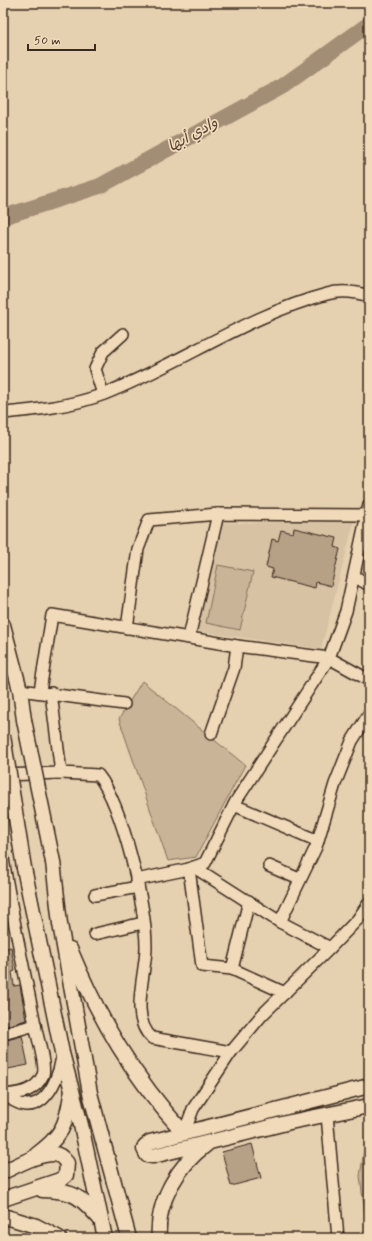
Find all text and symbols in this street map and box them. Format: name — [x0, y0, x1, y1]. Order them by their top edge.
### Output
scale bar — [28, 26, 95, 52]
text: 50 m — [34, 33, 61, 49]
water label: وادي أبها — [165, 113, 222, 157]

